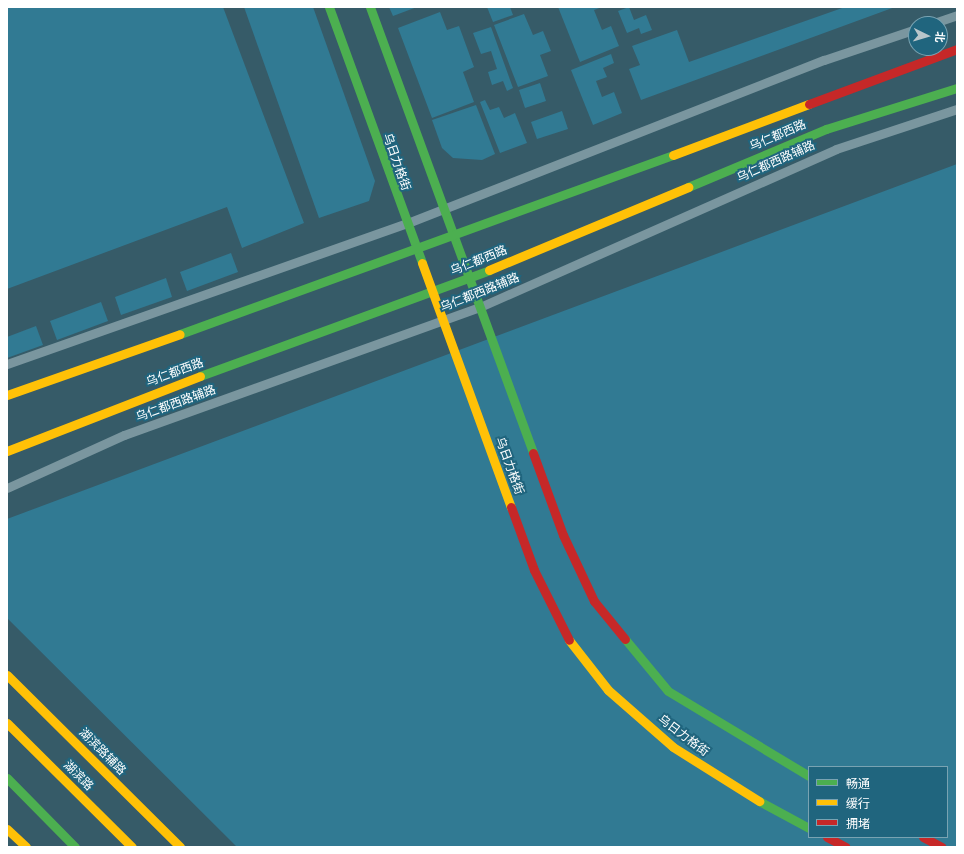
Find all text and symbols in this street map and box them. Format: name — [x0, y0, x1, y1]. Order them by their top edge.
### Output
north arrow — [908, 16, 948, 56]
text: 北 — [933, 31, 946, 43]
street label: 乌仁都西路 — [748, 118, 808, 154]
street label: 乌日力格街 — [379, 131, 413, 193]
street label: 乌仁都西路辅路 — [735, 138, 817, 186]
street label: 乌仁都西路 — [448, 243, 510, 279]
street label: 乌仁都西路辅路 — [438, 271, 522, 315]
street label: 乌仁都西路 — [144, 356, 206, 390]
street label: 乌仁都西路辅路 — [134, 383, 218, 425]
street label: 乌日力格街 — [492, 435, 526, 497]
street label: 乌日力格街 — [655, 712, 711, 760]
street label: 湖滨路辅路 — [76, 726, 128, 778]
street label: 湖滨路 — [60, 758, 96, 794]
legend — [808, 766, 948, 838]
text: 畅通 — [846, 777, 870, 791]
text: 缓行 — [846, 797, 870, 811]
text: 拥堵 — [846, 817, 870, 831]

